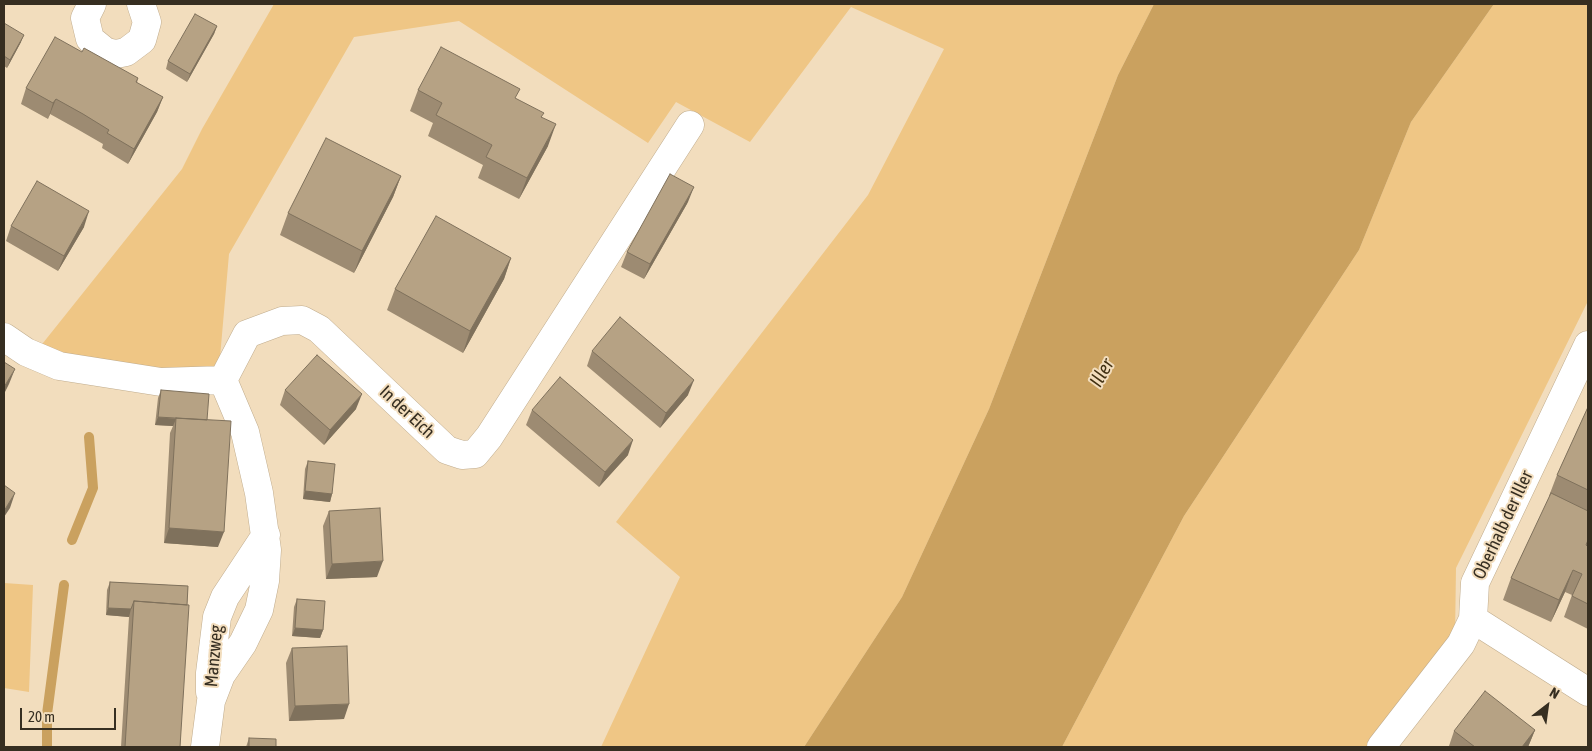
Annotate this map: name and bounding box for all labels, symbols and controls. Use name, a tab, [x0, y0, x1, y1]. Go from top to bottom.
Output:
water label: Iller	[1085, 355, 1119, 391]
street label: In der Eich	[375, 381, 439, 443]
street label: Oberhalb der Iller	[1468, 467, 1538, 583]
street label: Manzweg	[201, 624, 227, 688]
north arrow	[1522, 681, 1572, 731]
text: N	[1547, 684, 1562, 702]
scale bar	[22, 698, 119, 730]
text: 20 m	[28, 708, 55, 725]

